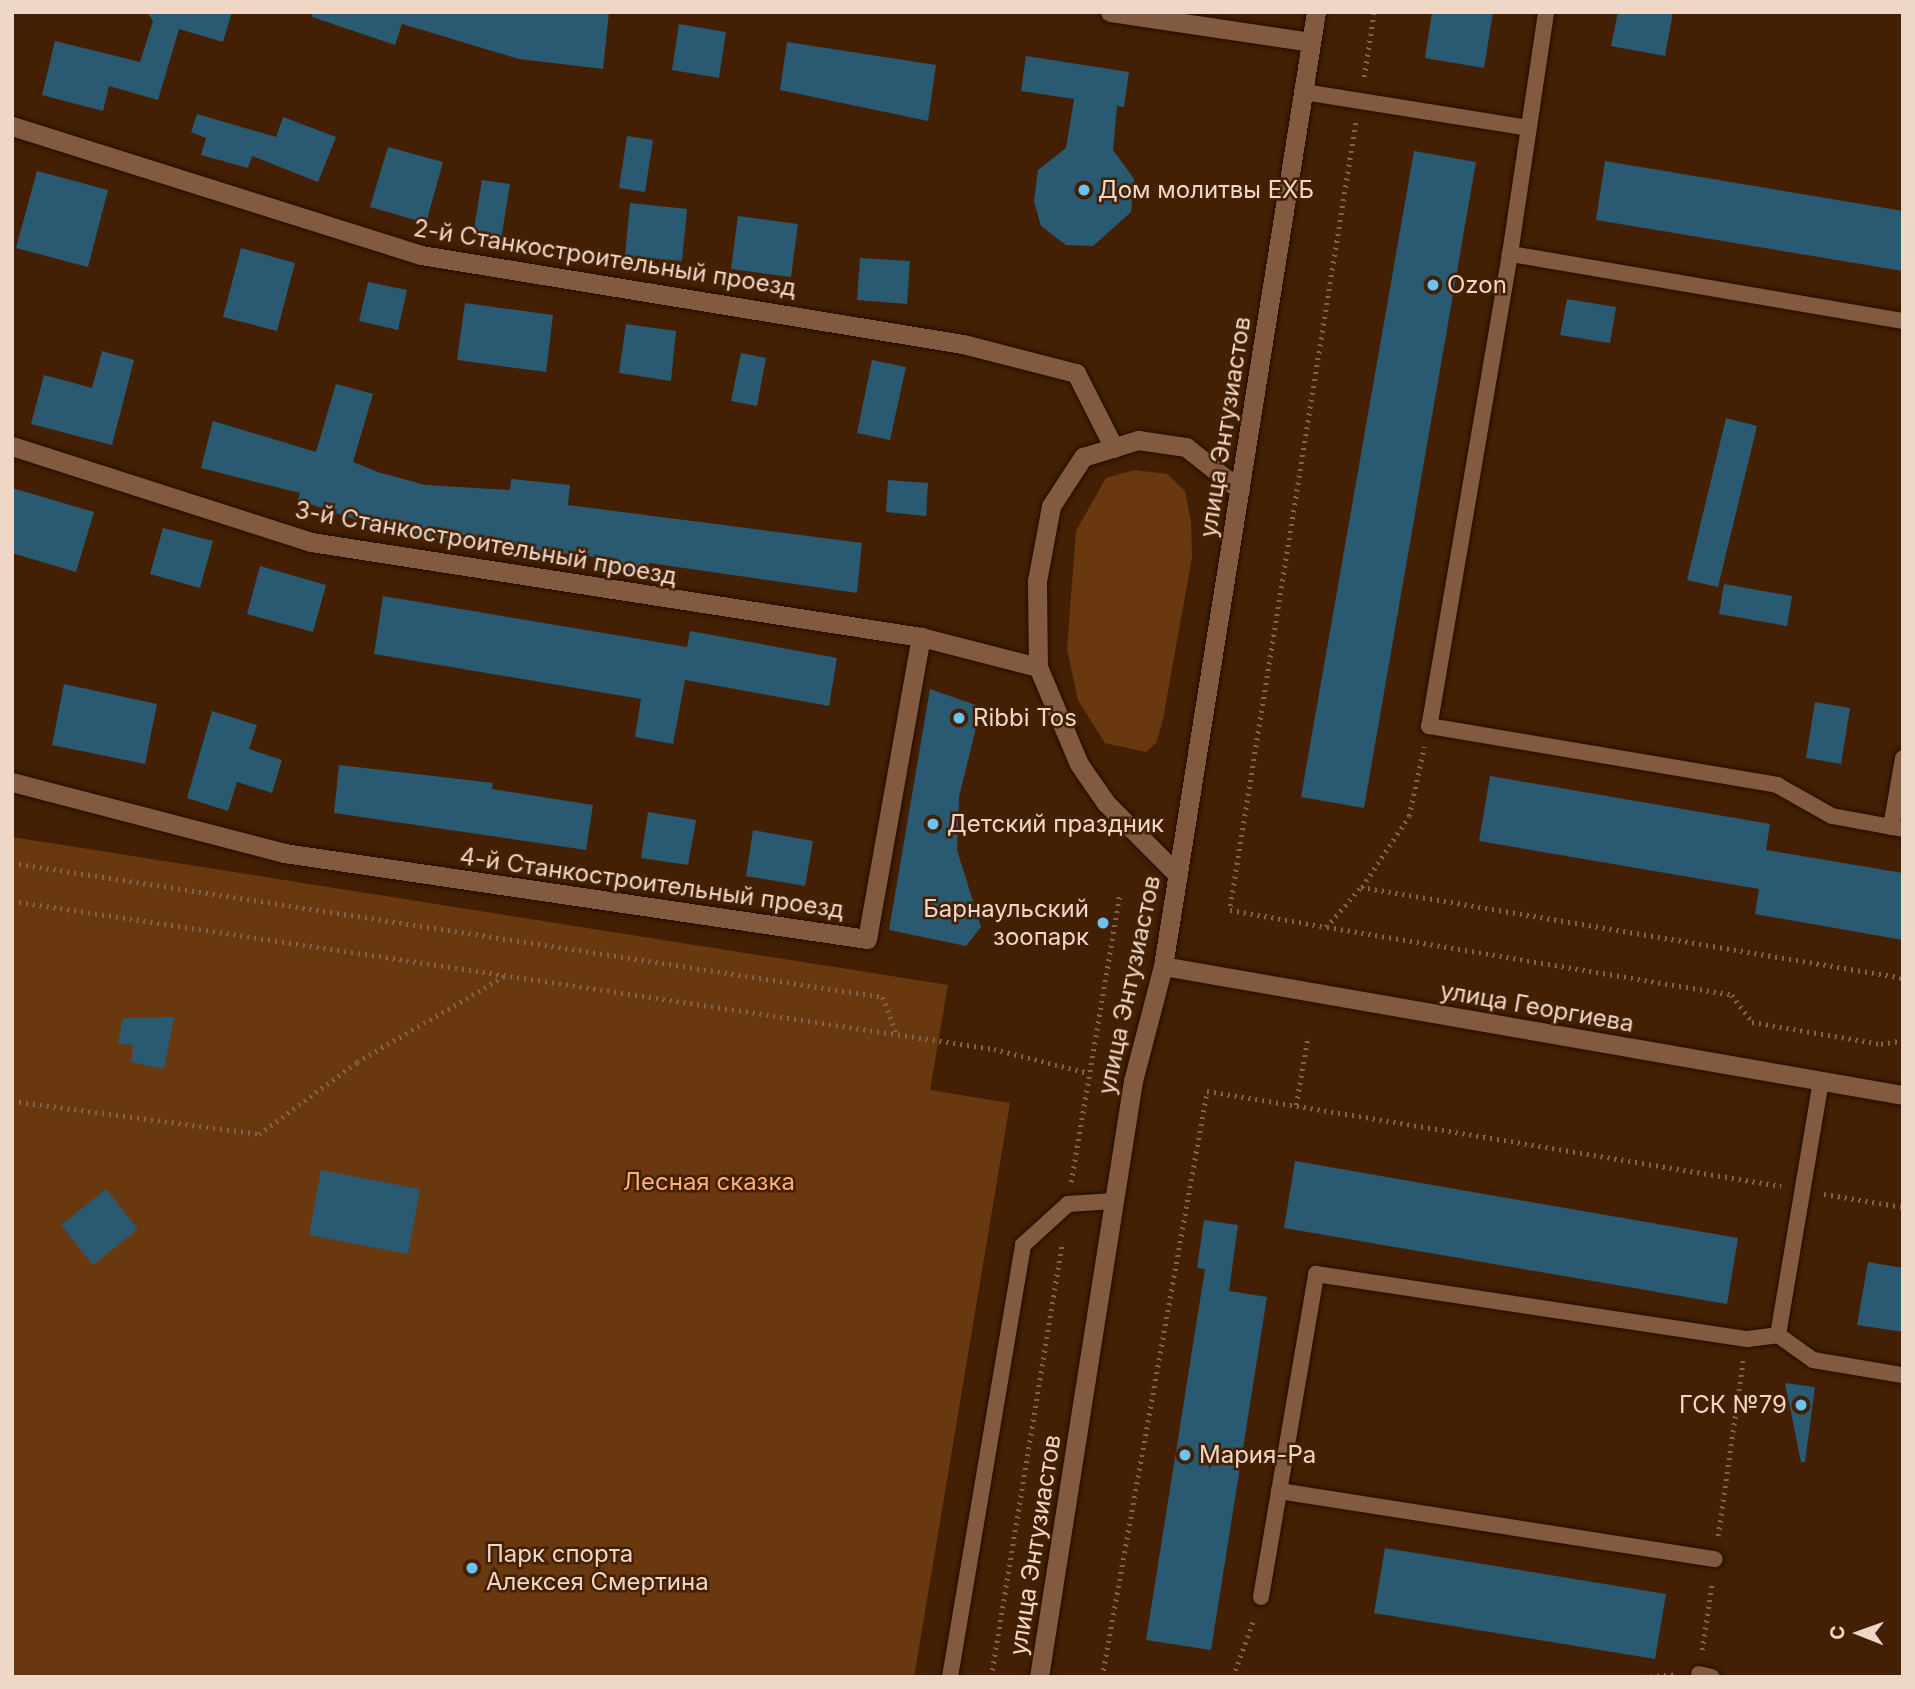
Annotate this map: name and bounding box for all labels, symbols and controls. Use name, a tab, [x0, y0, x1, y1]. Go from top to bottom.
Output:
place label: Дом молитвы ЕХБ	[1098, 176, 1314, 204]
marker: Дом молитвы ЕХБ	[1076, 182, 1092, 198]
street label: 2-й Станкостроительный проезд	[411, 213, 799, 303]
place label: Ozon	[1447, 271, 1507, 299]
marker: Ozon	[1425, 277, 1441, 293]
street label: улица Энтузиастов	[1193, 315, 1257, 539]
street label: 3-й Станкостроительный проезд	[293, 495, 679, 591]
place label: Ribbi Tos	[973, 704, 1077, 732]
marker: Ribbi Tos	[951, 710, 967, 726]
place label: Детский праздник	[947, 810, 1164, 838]
marker: Детский праздник	[925, 816, 941, 832]
street label: 4-й Станкостроительный проезд	[458, 842, 846, 924]
street label: улица Энтузиастов	[1092, 873, 1166, 1097]
place label: Барнаульский зоопарк	[923, 895, 1089, 951]
marker: Барнаульский зоопарк	[1095, 915, 1111, 931]
street label: улица Георгиева	[1438, 976, 1636, 1038]
park label: Лесная сказка	[623, 1168, 795, 1196]
place label: ГСК №79	[1679, 1391, 1787, 1419]
marker: ГСК №79	[1793, 1397, 1809, 1413]
street label: улица Энтузиастов	[1003, 1433, 1067, 1657]
place label: Мария-Ра	[1199, 1441, 1316, 1469]
marker: Мария-Ра	[1177, 1447, 1193, 1463]
place label: Парк спорта Алексея Смертина	[486, 1540, 709, 1596]
marker: Парк спорта Алексея Смертина	[464, 1560, 480, 1576]
north arrow	[1824, 1598, 1894, 1668]
text: С	[1826, 1625, 1849, 1640]

